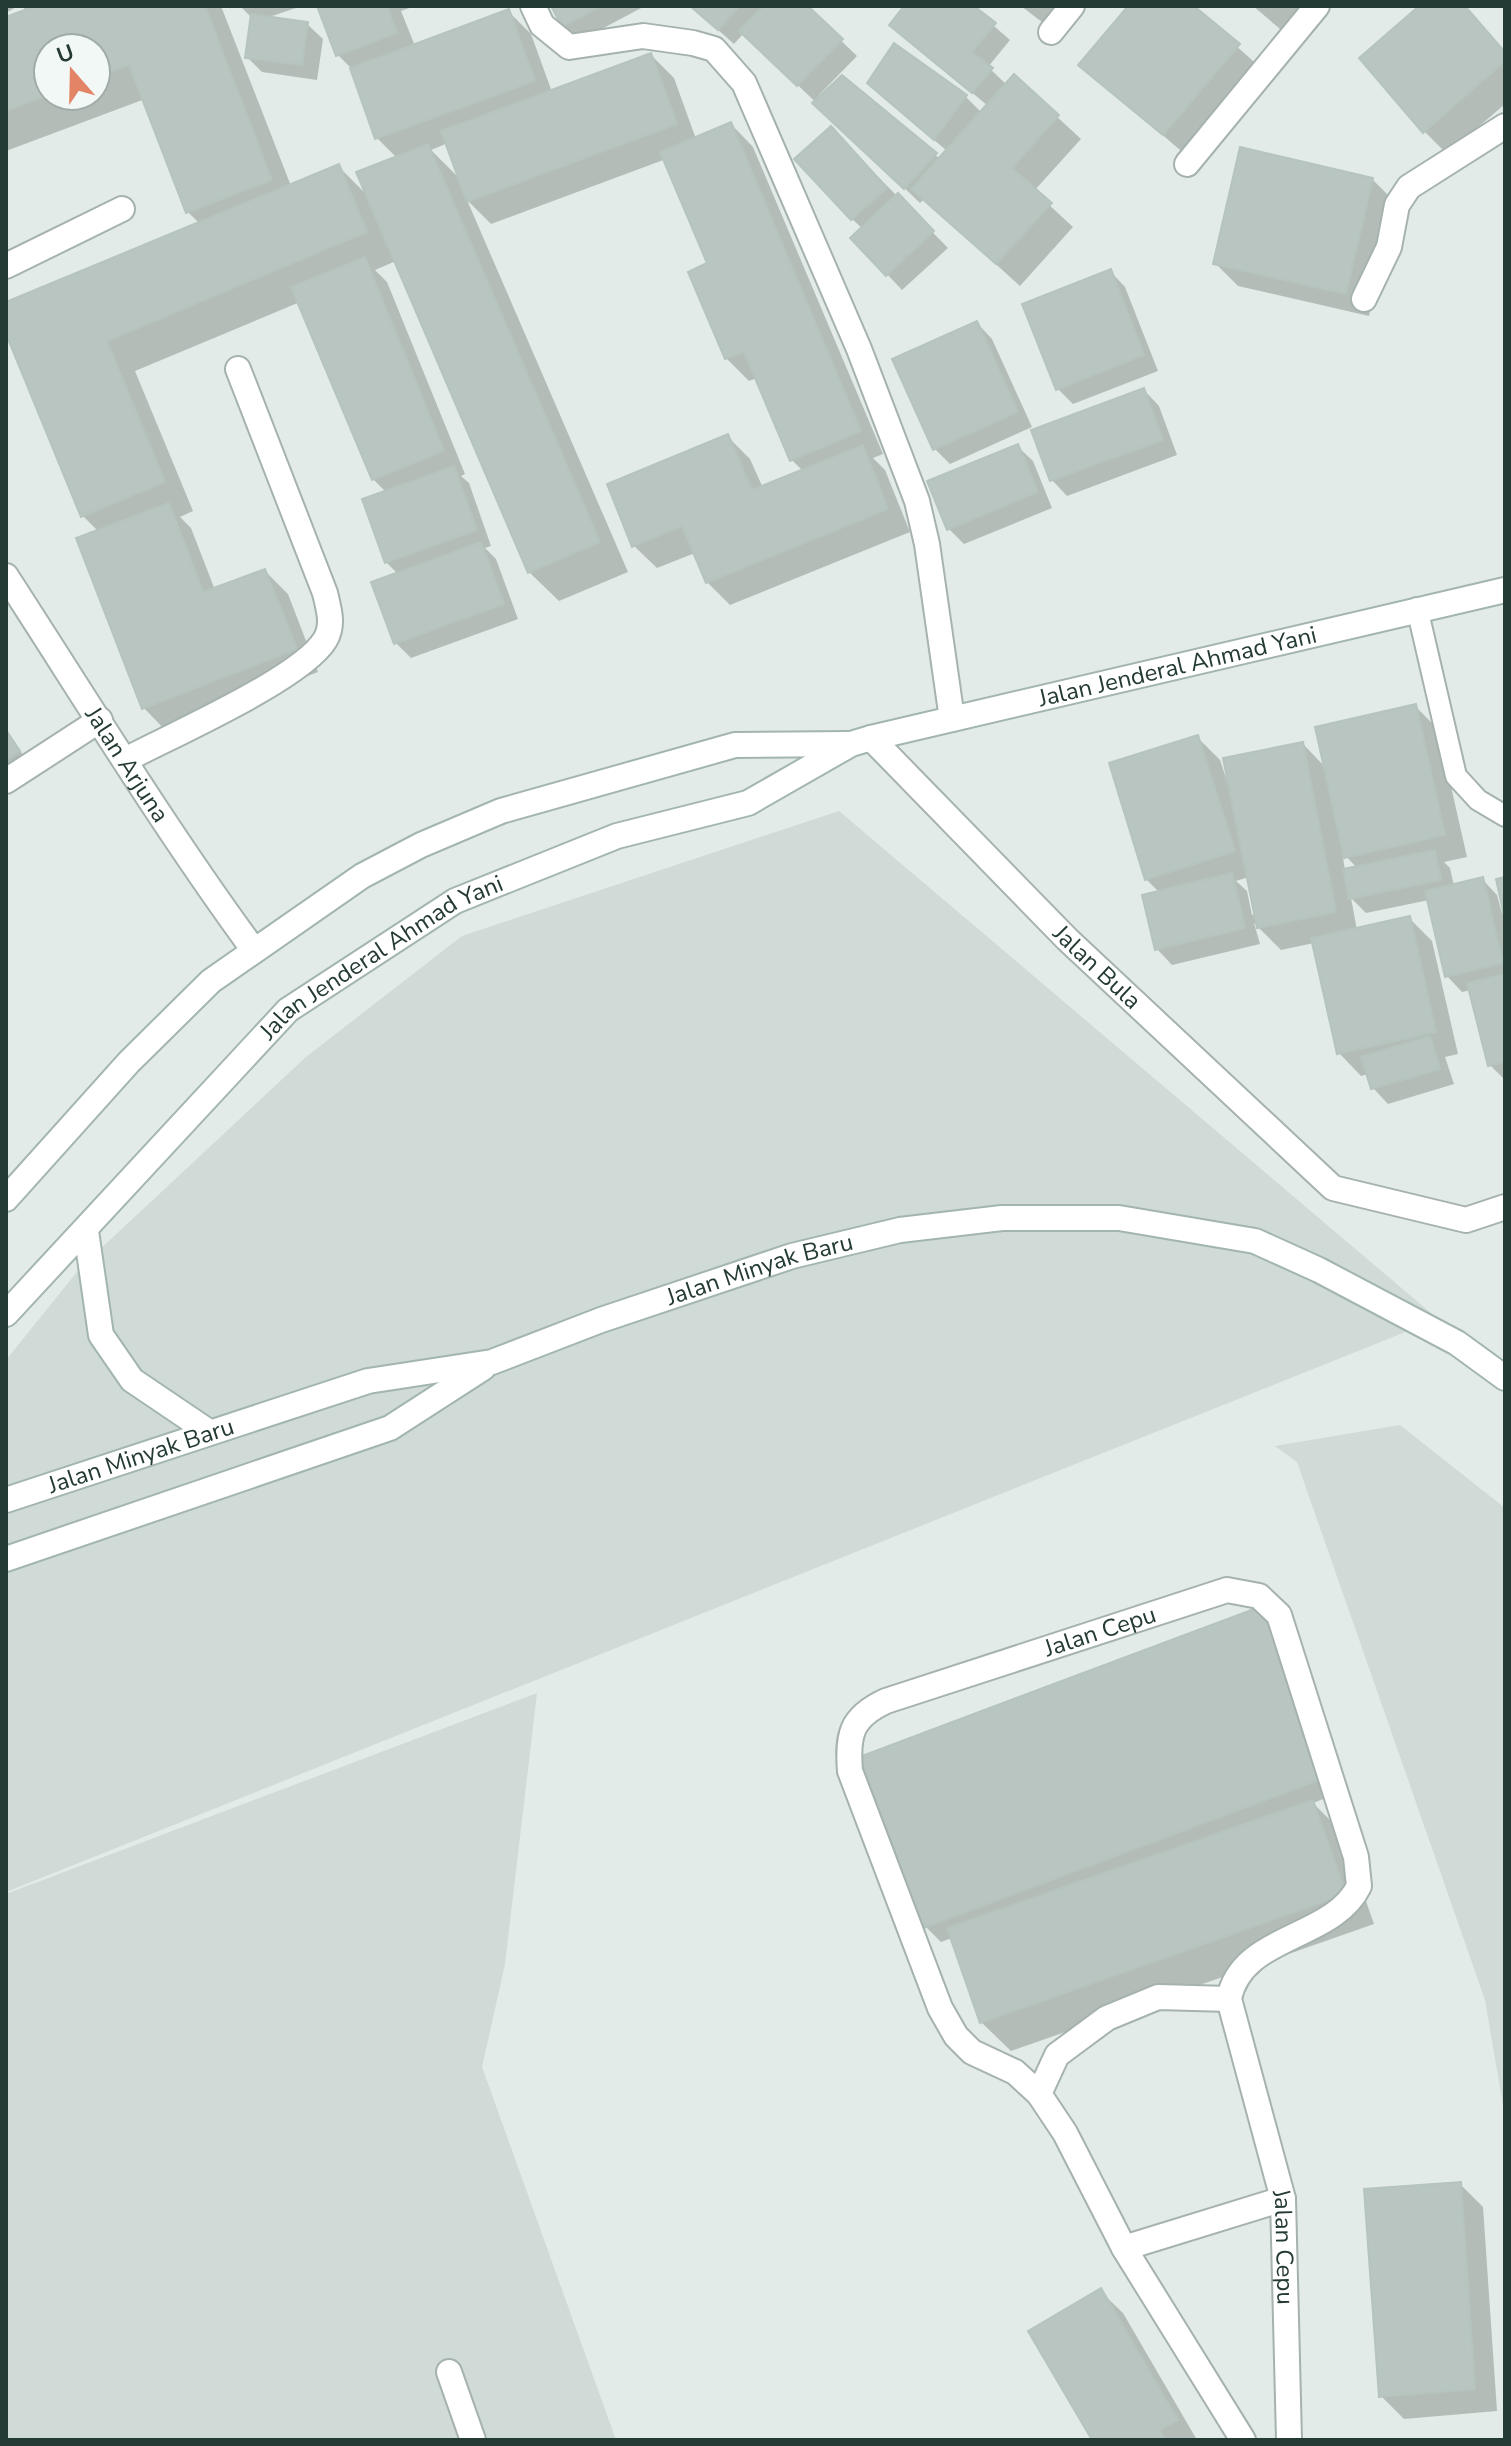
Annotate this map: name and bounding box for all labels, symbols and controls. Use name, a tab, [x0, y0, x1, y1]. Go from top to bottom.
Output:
north arrow	[32, 32, 112, 112]
text: U	[53, 37, 78, 71]
street label: Jalan Jenderal Ahmad Yani	[1034, 619, 1320, 715]
street label: Jalan Arjuna	[77, 700, 176, 828]
street label: Jalan Jenderal Ahmad Yani	[252, 867, 508, 1047]
street label: Jalan Bula	[1045, 917, 1148, 1016]
street label: Jalan Minyak Baru	[661, 1226, 856, 1313]
street label: Jalan Minyak Baru	[43, 1410, 238, 1501]
street label: Jalan Cepu	[1039, 1598, 1160, 1665]
street label: Jalan Cepu	[1265, 2184, 1302, 2305]

